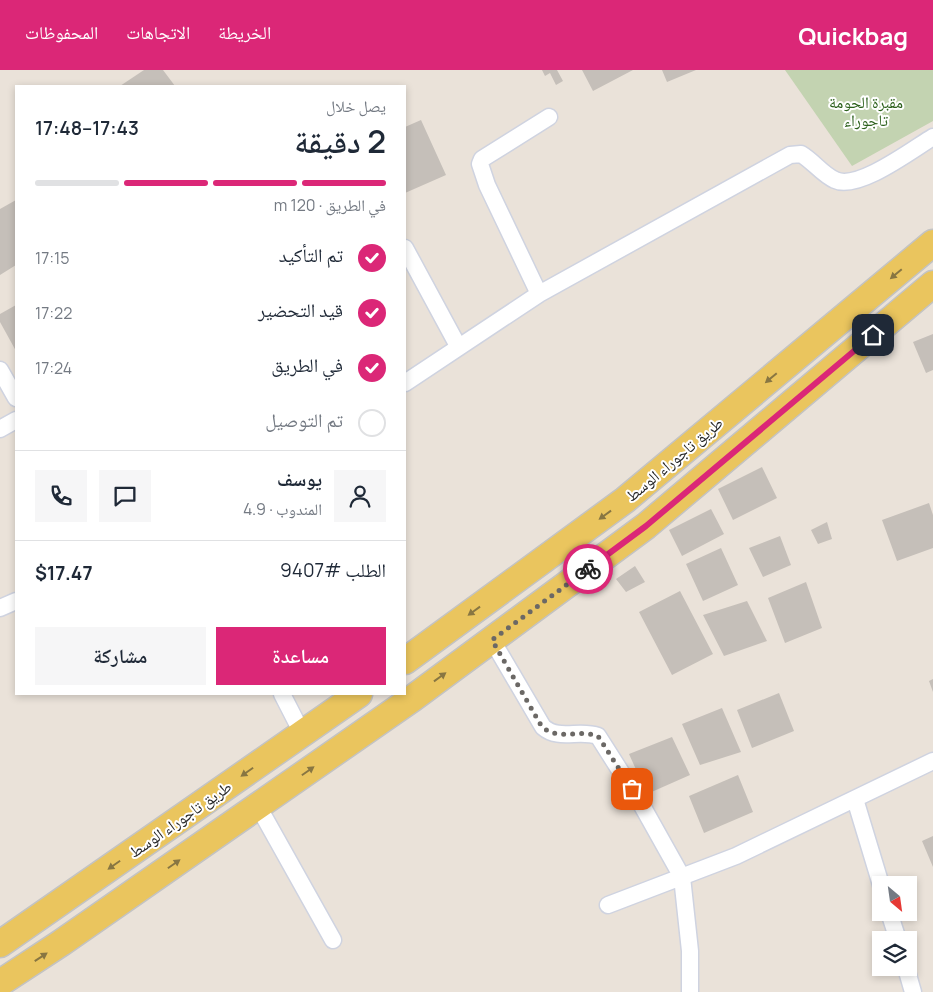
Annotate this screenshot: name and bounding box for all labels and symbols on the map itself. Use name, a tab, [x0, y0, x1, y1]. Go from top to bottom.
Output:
park label: مقبرة الحومة تاجوراء	[829, 91, 903, 131]
one-way arrow	[889, 268, 902, 279]
pin	[852, 314, 894, 356]
one-way arrow	[765, 372, 777, 383]
street label: طريق تاجوراء الوسط	[621, 412, 727, 506]
one-way arrow	[599, 509, 612, 520]
courier	[563, 544, 613, 594]
one-way arrow	[467, 606, 481, 616]
one-way arrow	[433, 672, 446, 683]
one-way arrow	[301, 766, 314, 776]
one-way arrow	[241, 767, 254, 777]
pin	[611, 768, 653, 810]
street label: طريق تاجوراء الوسط	[124, 775, 236, 863]
one-way arrow	[168, 859, 181, 869]
one-way arrow	[107, 860, 121, 870]
north arrow	[872, 876, 918, 921]
one-way arrow	[34, 952, 47, 962]

